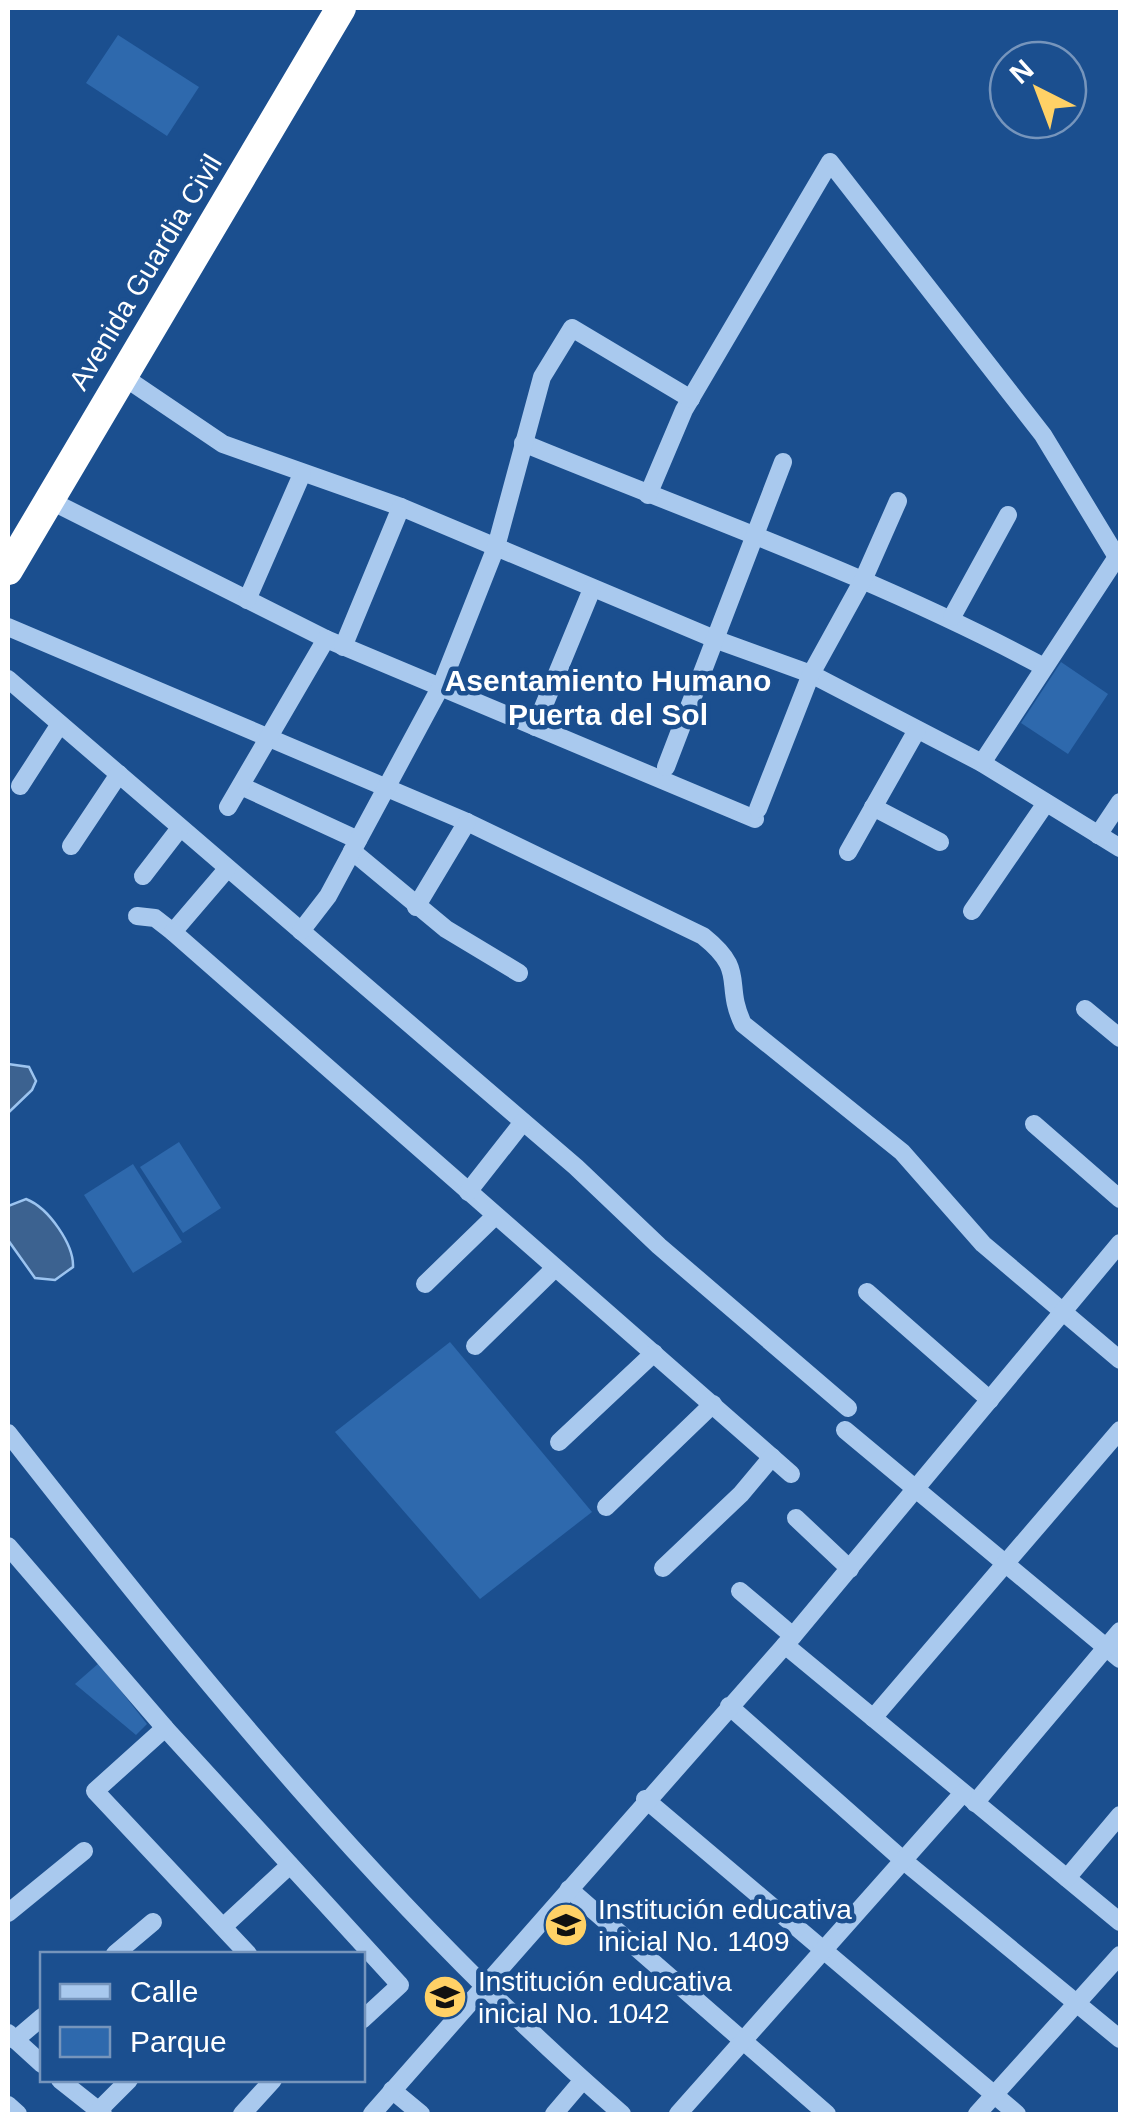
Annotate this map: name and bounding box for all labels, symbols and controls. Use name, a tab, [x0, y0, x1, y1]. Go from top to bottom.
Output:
north arrow	[988, 40, 1088, 140]
text: N	[1004, 54, 1039, 90]
street label: Avenida Guardia Civil	[63, 149, 228, 395]
district label: Asentamiento Humano Puerta del Sol	[445, 664, 771, 731]
place label: Institución educativa inicial No. 1409	[598, 1894, 852, 1957]
school or university icon: Institución educativa inicial No. 1409	[543, 1902, 589, 1948]
legend	[40, 1952, 365, 2082]
place label: Institución educativa inicial No. 1042	[478, 1966, 732, 2029]
school or university icon: Institución educativa inicial No. 1042	[422, 1974, 468, 2020]
text: Calle	[130, 1975, 198, 2008]
text: Parque	[130, 2025, 227, 2058]

